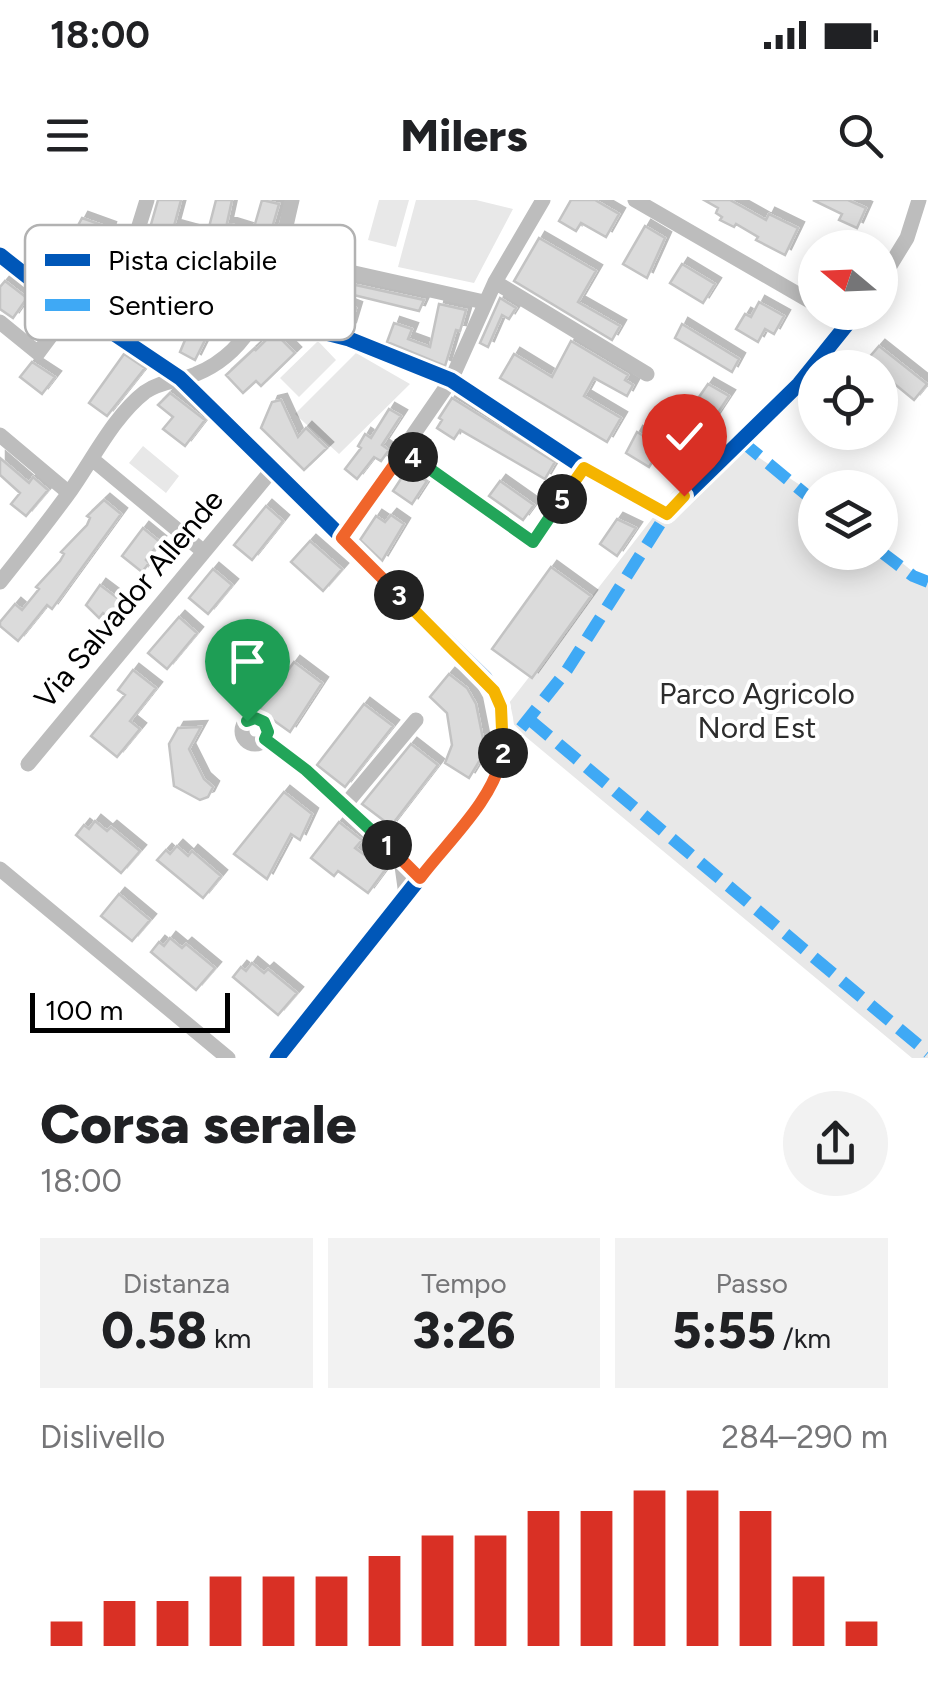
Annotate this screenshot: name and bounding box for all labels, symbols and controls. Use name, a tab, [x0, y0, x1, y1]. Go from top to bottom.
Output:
text: 18:00	[50, 12, 150, 58]
icon: menu	[40, 108, 95, 163]
text: Milers	[400, 108, 528, 162]
icon: search	[833, 108, 888, 163]
legend	[25, 225, 355, 340]
north arrow	[798, 230, 898, 330]
map controls	[798, 230, 898, 570]
text: Pista ciclabile	[108, 243, 277, 277]
text: Sentiero	[108, 288, 214, 322]
button: locate	[798, 350, 898, 450]
pin	[642, 394, 727, 497]
icon: check	[657, 409, 712, 464]
pin: 4	[388, 432, 438, 482]
text: 4	[404, 440, 422, 474]
button: layers	[798, 470, 898, 570]
pin: 5	[537, 474, 587, 524]
street label: Via Salvador Allende	[26, 482, 231, 716]
text: 5	[554, 482, 570, 516]
pin: 3	[374, 570, 424, 620]
text: 3	[391, 578, 407, 612]
pin	[205, 619, 290, 722]
icon: arrive	[220, 634, 275, 689]
park label: Parco Agricolo Nord Est	[659, 675, 855, 746]
pin: 2	[478, 728, 528, 778]
text: 2	[495, 736, 511, 770]
pin: 1	[362, 820, 412, 870]
text: 1	[381, 828, 393, 862]
scale bar	[30, 988, 230, 1033]
text: 100 m	[45, 993, 123, 1027]
text: Corsa serale	[40, 1091, 357, 1157]
button: share	[783, 1091, 888, 1196]
text: 18:00	[40, 1162, 122, 1200]
text: Distanza	[123, 1266, 230, 1300]
text: Tempo	[421, 1266, 507, 1300]
text: Passo	[715, 1266, 788, 1300]
text: 0.58	[101, 1300, 207, 1361]
text: 3:26	[413, 1300, 515, 1361]
text: 5:55	[672, 1300, 776, 1361]
text: km	[207, 1321, 251, 1355]
text: /km	[776, 1321, 831, 1355]
text: Dislivello	[40, 1418, 165, 1456]
text: 284–290 m	[721, 1418, 888, 1456]

